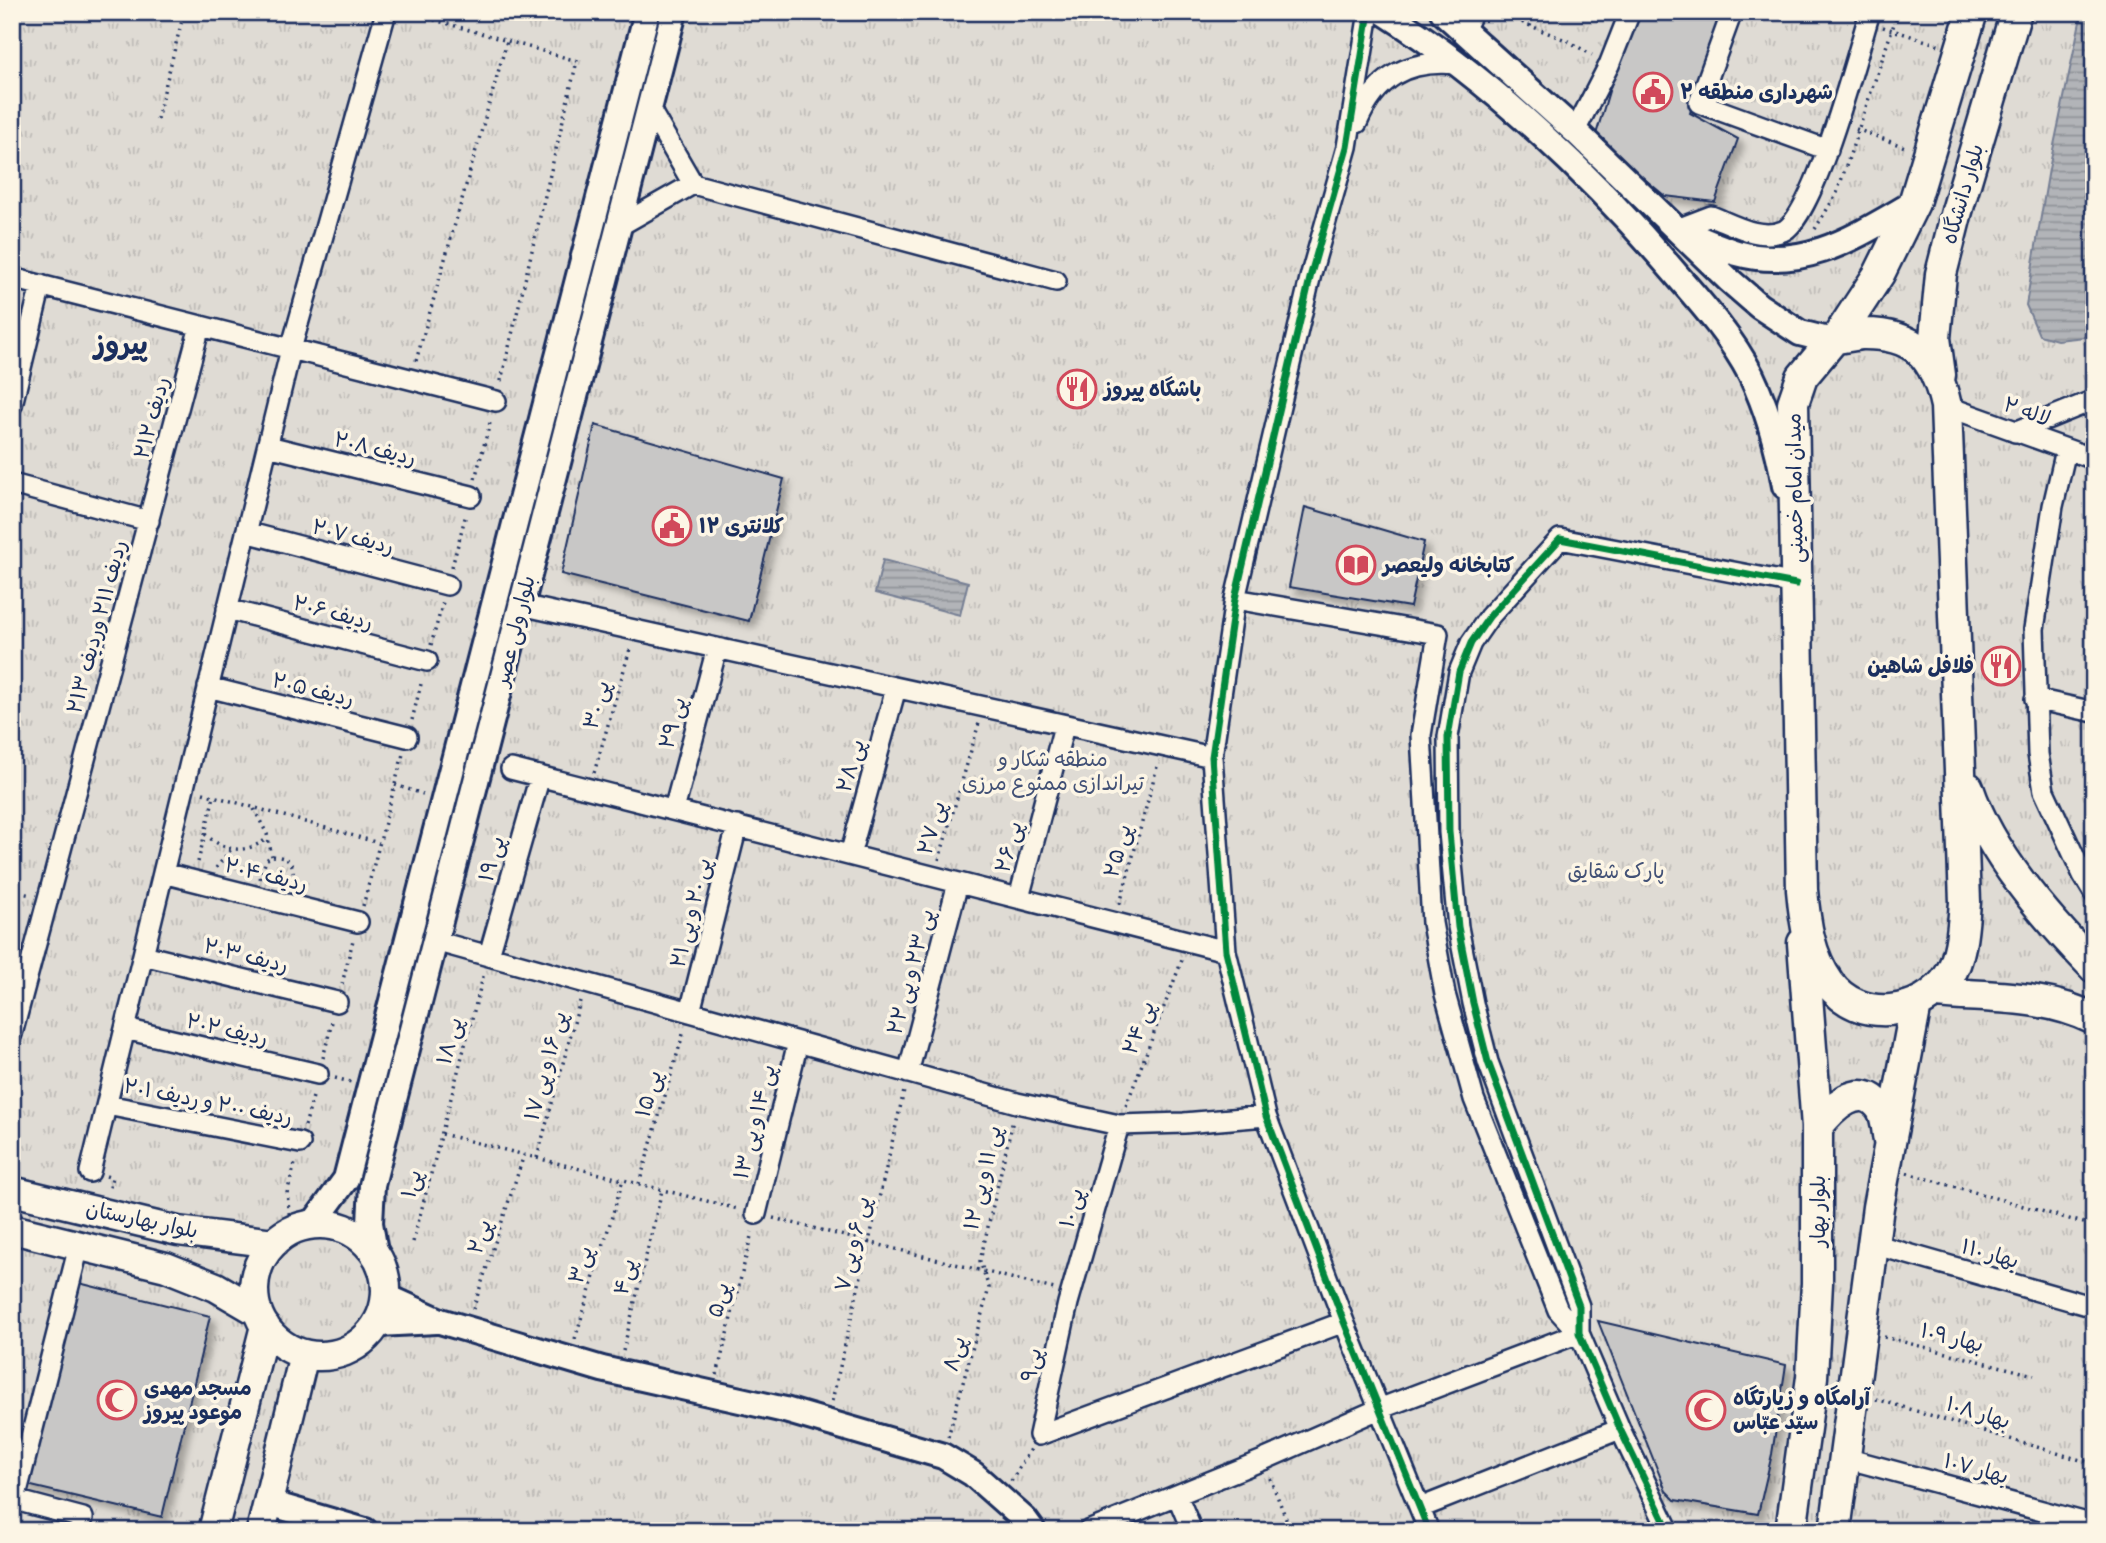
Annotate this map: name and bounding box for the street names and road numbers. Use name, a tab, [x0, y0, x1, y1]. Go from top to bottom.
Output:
street label: بلوار دانشگاه	[1936, 141, 1990, 247]
street label: ردیف ۲۱۲	[128, 374, 176, 462]
street label: لاله ۲	[2000, 391, 2054, 433]
street label: میدان امام خمینی	[1780, 413, 1812, 563]
street label: ردیف ۲۰۸	[331, 426, 419, 472]
street label: ردیف ۲۰۷	[309, 513, 397, 561]
street label: ردیف ۲۱۱ وردیف ۲۱۳	[61, 537, 133, 717]
street label: بلوار ولی عصر	[488, 573, 542, 691]
street label: ردیف ۲۰۶	[290, 589, 376, 637]
street label: ردیف ۲۰۵	[269, 667, 357, 713]
street label: پی ۳۰	[577, 678, 617, 732]
street label: پی ۲۹	[653, 694, 693, 752]
street label: پی ۲۸	[831, 736, 871, 796]
street label: پی ۲۷	[912, 798, 952, 858]
street label: پی ۲۶	[989, 818, 1029, 876]
street label: پی ۲۵	[1098, 821, 1138, 881]
street label: پی ۱۹	[473, 833, 511, 885]
street label: ردیف ۲۰۴	[222, 852, 310, 898]
street label: پی ۲۰ و پی ۲۱	[664, 855, 718, 971]
street label: پی ۲۳ و پی ۲۲	[881, 906, 941, 1038]
street label: ردیف ۲۰۳	[201, 932, 291, 980]
street label: پی ۲۴	[1117, 997, 1161, 1059]
street label: ردیف ۲۰۲	[183, 1007, 271, 1053]
street label: پی ۱۶ و پی ۱۷	[518, 1008, 574, 1124]
street label: پی ۱۸	[431, 1015, 469, 1067]
street label: پی ۱۴ و پی ۱۳	[728, 1062, 782, 1182]
street label: پی ۱۵	[629, 1067, 669, 1121]
street label: ردیف ۲۰۰ و ردیف ۲۰۱	[121, 1072, 295, 1132]
street label: پی ۱۱ و پی ۱۲	[958, 1123, 1008, 1233]
street label: پی۱	[395, 1167, 429, 1201]
street label: بلوار بهار	[1805, 1175, 1832, 1249]
street label: پی ۱۰	[1054, 1185, 1090, 1231]
street label: پی ۶ و پی ۷	[829, 1194, 877, 1294]
street label: بلوار بهارستان	[84, 1195, 200, 1245]
street label: پی۲	[462, 1216, 498, 1258]
street label: بهار ۱۱۰	[1958, 1233, 2022, 1275]
street label: پی۳	[563, 1243, 599, 1287]
street label: پی۴	[607, 1256, 643, 1298]
street label: پی۵	[702, 1280, 736, 1320]
street label: بهار ۱۰۹	[1918, 1317, 1986, 1359]
street label: پی۸	[937, 1333, 973, 1375]
street label: پی۹	[1015, 1346, 1049, 1384]
street label: بهار ۱۰۸	[1943, 1390, 2013, 1436]
street label: بهار ۱۰۷	[1941, 1447, 2011, 1491]

